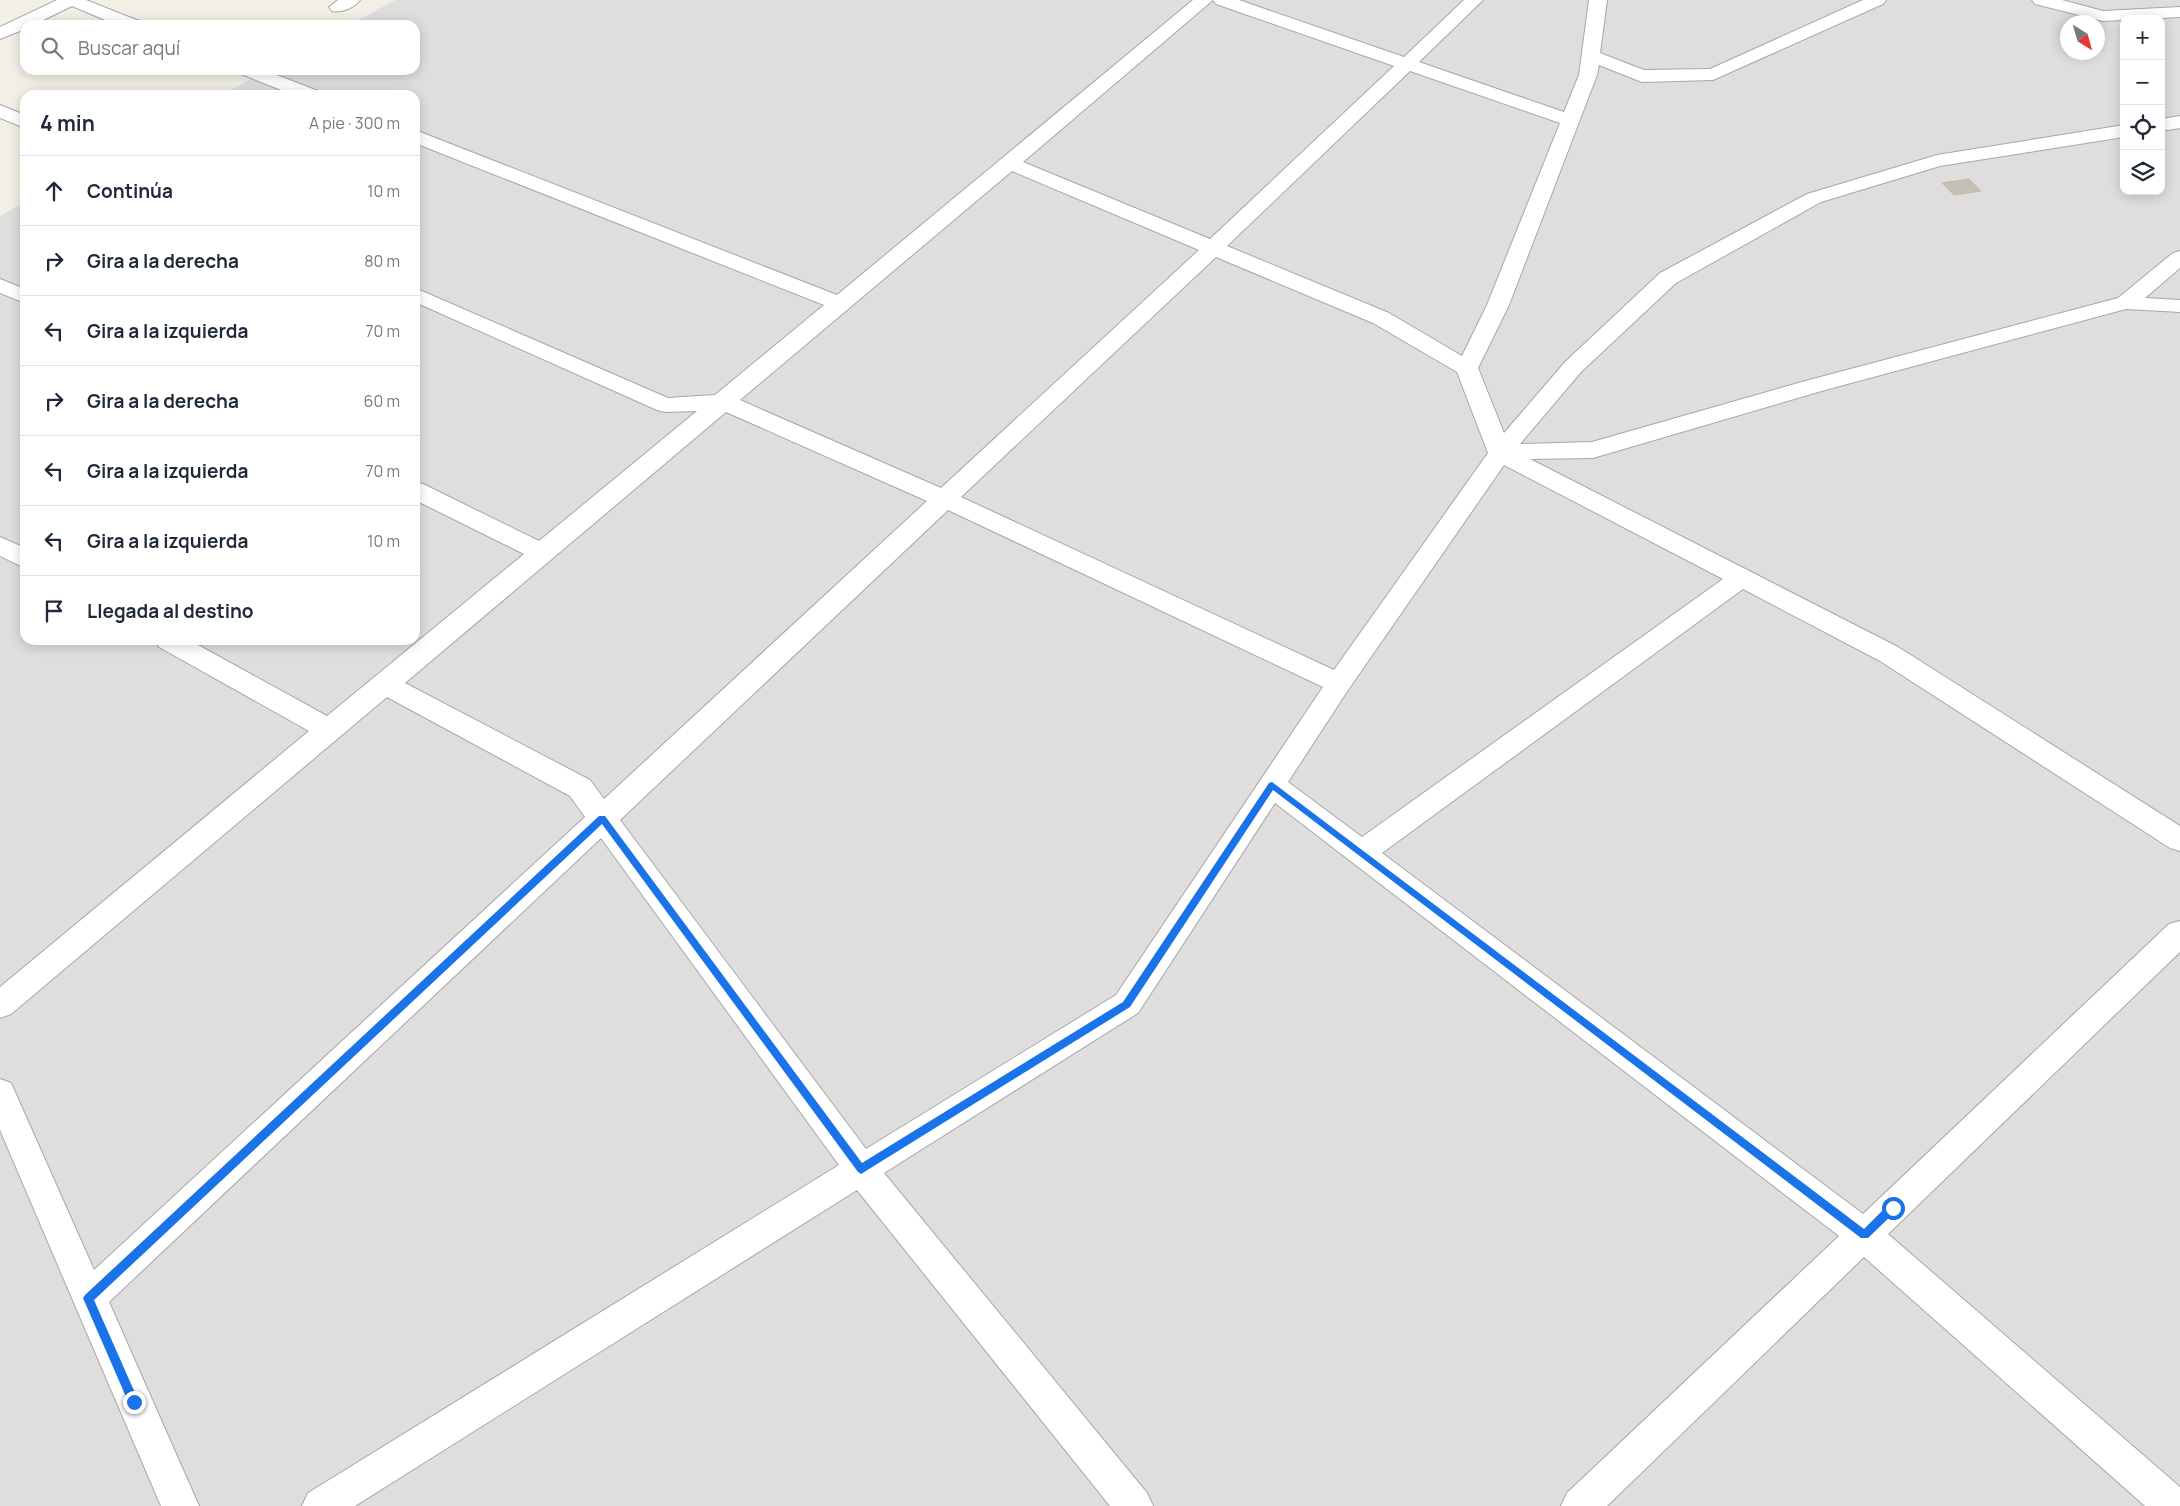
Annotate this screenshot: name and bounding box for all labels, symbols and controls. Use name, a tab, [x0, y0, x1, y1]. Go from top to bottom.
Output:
north arrow	[2060, 15, 2105, 60]
map controls	[2120, 15, 2165, 195]
button: +	[2120, 15, 2165, 60]
search box	[20, 20, 420, 75]
icon: search	[38, 34, 66, 62]
text: Buscar aquí	[78, 35, 180, 61]
button: −	[2120, 60, 2165, 105]
button: locate	[2120, 105, 2165, 150]
text: 4 min	[40, 109, 95, 137]
text: A pie · 300 m	[309, 112, 400, 134]
button: layers	[2120, 150, 2165, 195]
icon: ahead	[40, 177, 68, 205]
text: Continúa	[87, 178, 173, 204]
text: 10 m	[367, 180, 400, 202]
icon: right	[40, 247, 68, 275]
text: Gira a la derecha	[87, 248, 239, 274]
text: 80 m	[364, 250, 400, 272]
icon: left	[40, 317, 68, 345]
text: Gira a la izquierda	[87, 318, 248, 344]
text: 70 m	[365, 320, 400, 342]
icon: right	[40, 387, 68, 415]
text: Gira a la derecha	[87, 388, 239, 414]
text: 60 m	[364, 390, 400, 412]
icon: left	[40, 457, 68, 485]
text: Gira a la izquierda	[87, 458, 248, 484]
text: 70 m	[365, 460, 400, 482]
icon: left	[40, 527, 68, 555]
text: Gira a la izquierda	[87, 528, 248, 554]
text: 10 m	[367, 530, 400, 552]
icon: arrive	[40, 597, 68, 625]
text: Llegada al destino	[87, 598, 254, 624]
route start	[1882, 1197, 1905, 1220]
route end	[123, 1391, 146, 1414]

